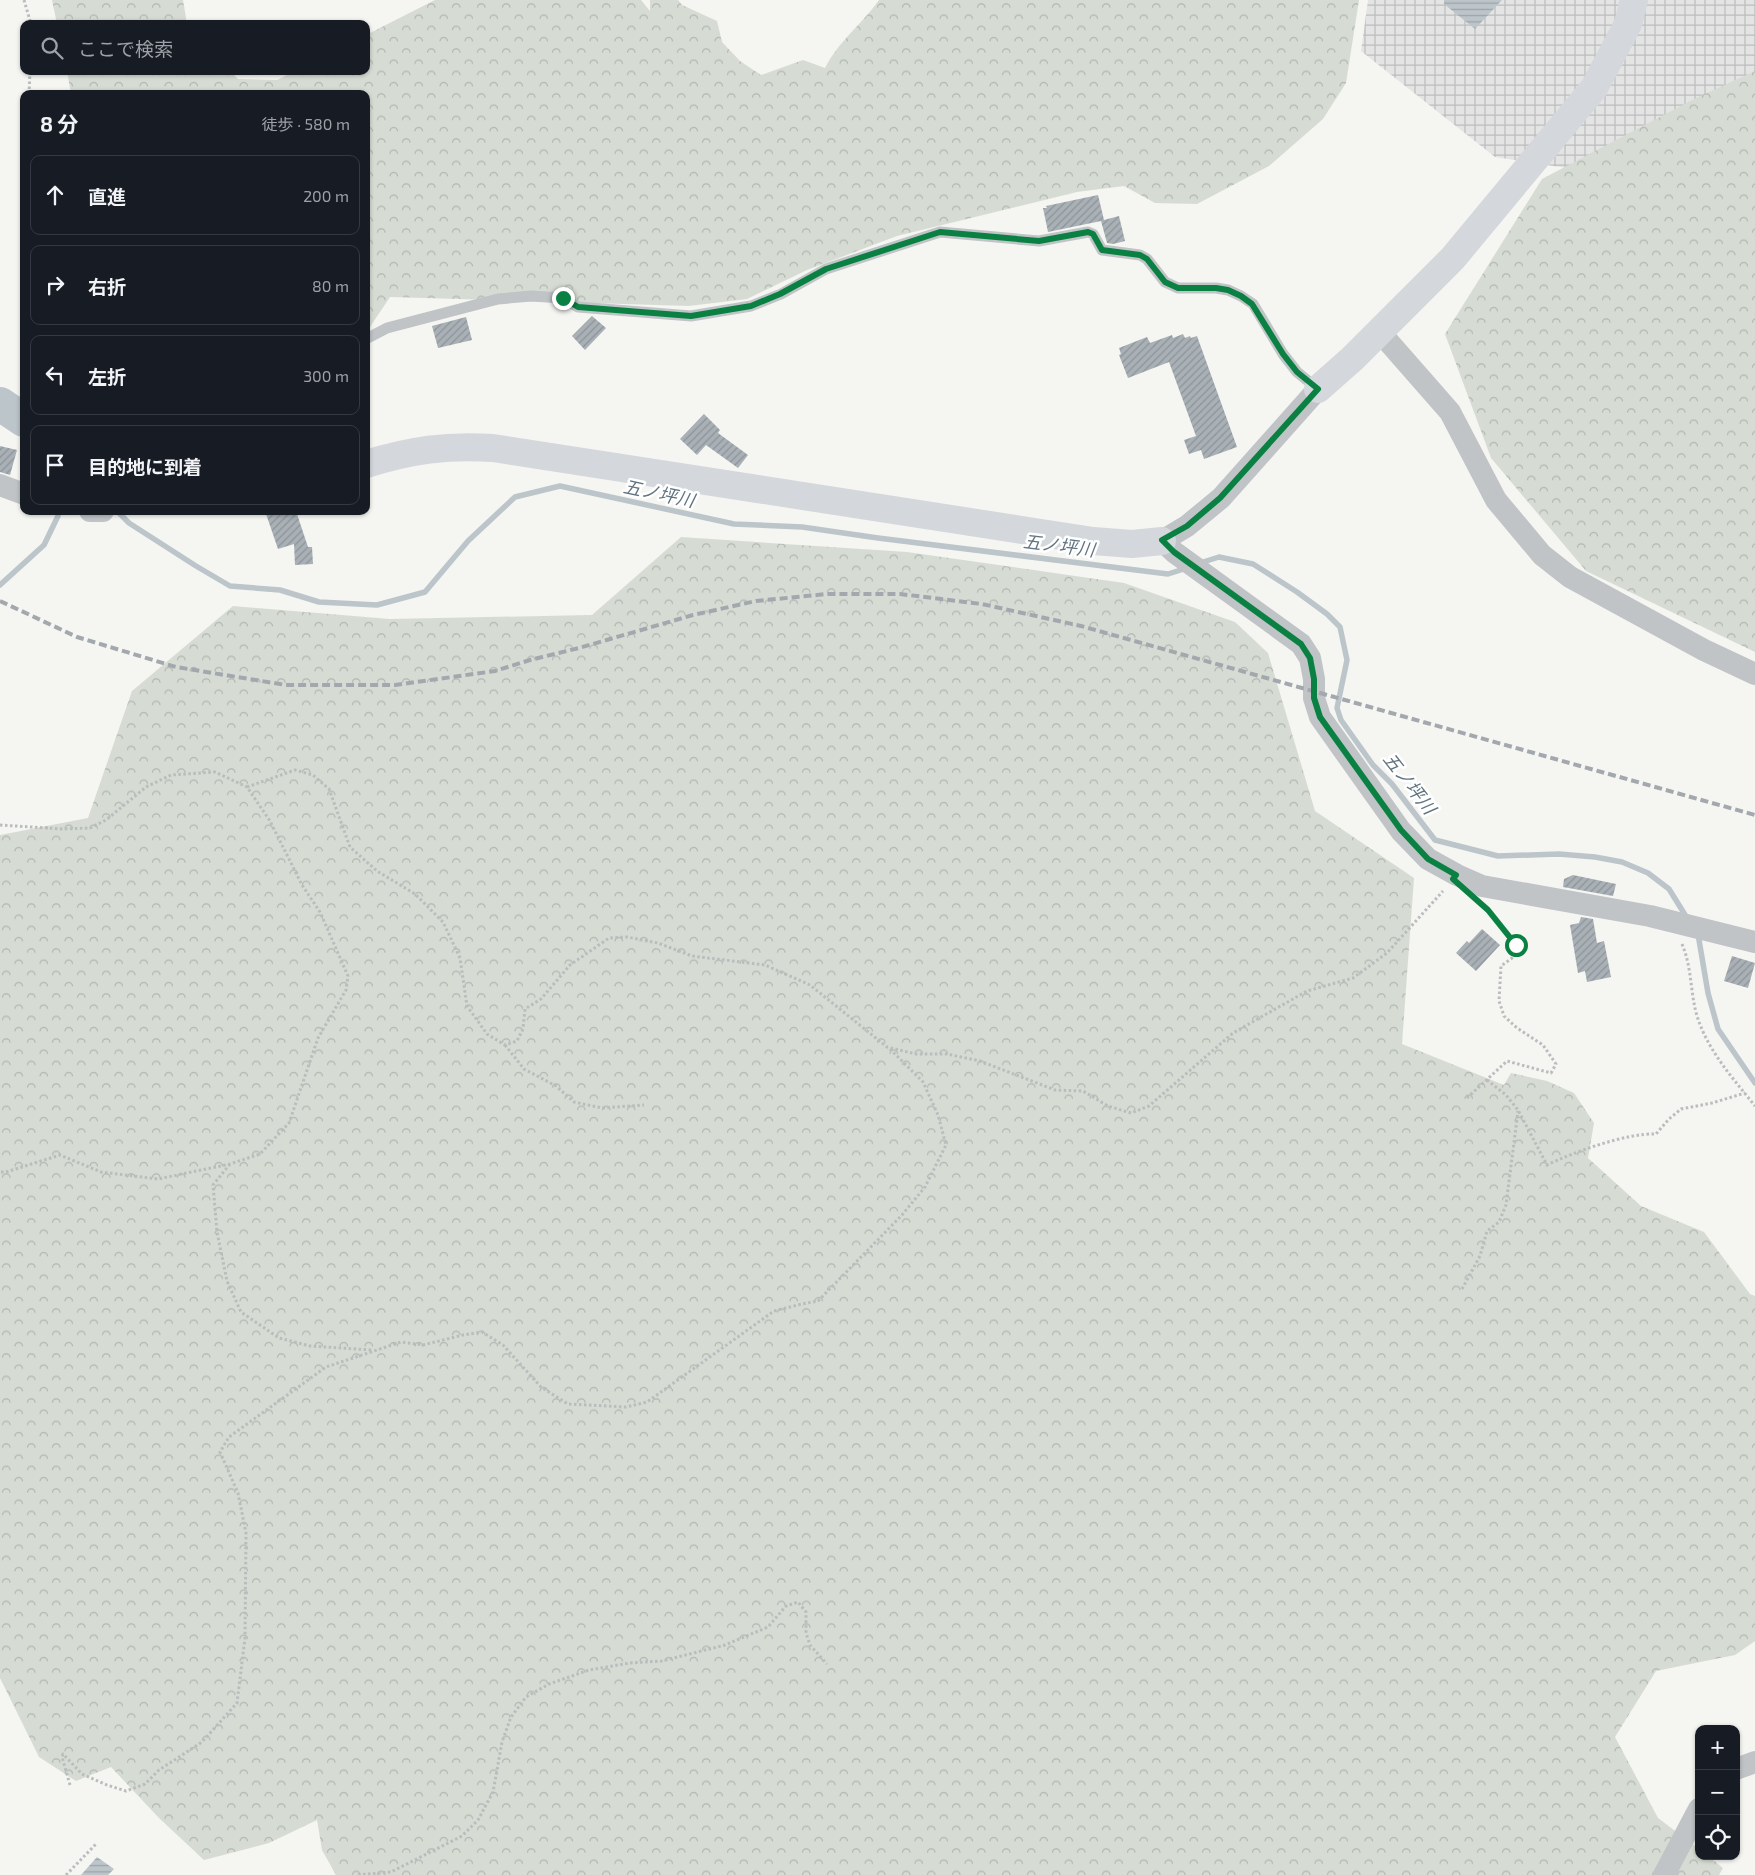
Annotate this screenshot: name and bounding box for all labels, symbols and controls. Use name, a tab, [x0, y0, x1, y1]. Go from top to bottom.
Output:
search box	[20, 20, 370, 75]
icon: search	[38, 34, 66, 62]
text: ここで検索	[78, 37, 173, 60]
text: 8 分	[40, 111, 79, 136]
text: 徒歩 · 580 m	[262, 114, 350, 133]
icon: ahead	[41, 181, 69, 209]
text: 直進	[88, 185, 126, 208]
text: 200 m	[303, 186, 349, 205]
icon: right	[41, 271, 69, 299]
text: 右折	[88, 275, 126, 298]
text: 80 m	[312, 276, 349, 295]
route end	[552, 287, 575, 310]
icon: left	[41, 361, 69, 389]
text: 左折	[88, 365, 126, 388]
text: 300 m	[303, 366, 349, 385]
icon: arrive	[41, 451, 69, 479]
text: 目的地に到着	[88, 455, 202, 478]
water label: 五ノ坪川	[621, 475, 698, 512]
water label: 五ノ坪川	[1022, 530, 1098, 561]
water label: 五ノ坪川	[1379, 748, 1442, 820]
route start	[1505, 934, 1528, 957]
map controls	[1695, 1725, 1740, 1860]
button: +	[1695, 1725, 1740, 1770]
button: −	[1695, 1770, 1740, 1815]
button: locate	[1695, 1815, 1740, 1860]

